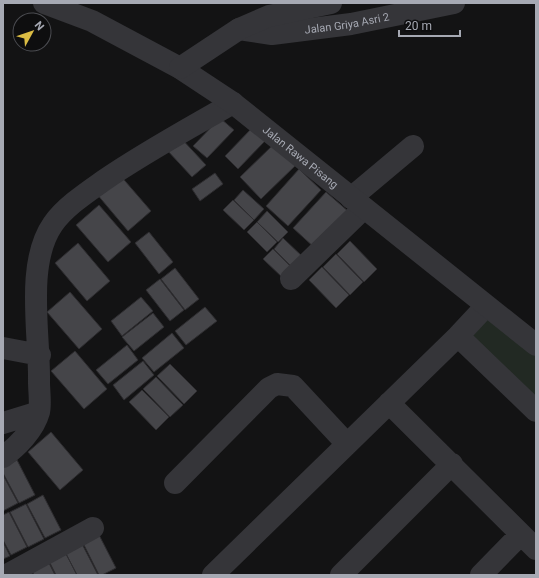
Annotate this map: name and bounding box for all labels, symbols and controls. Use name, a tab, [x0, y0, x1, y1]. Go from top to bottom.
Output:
street label: Jalan Griya Asri 2	[304, 10, 390, 37]
north arrow	[12, 12, 52, 52]
scale bar	[399, 12, 460, 38]
text: N	[32, 19, 47, 33]
text: 20 m	[405, 19, 432, 33]
street label: Jalan Rawa Pisang	[260, 123, 341, 191]

